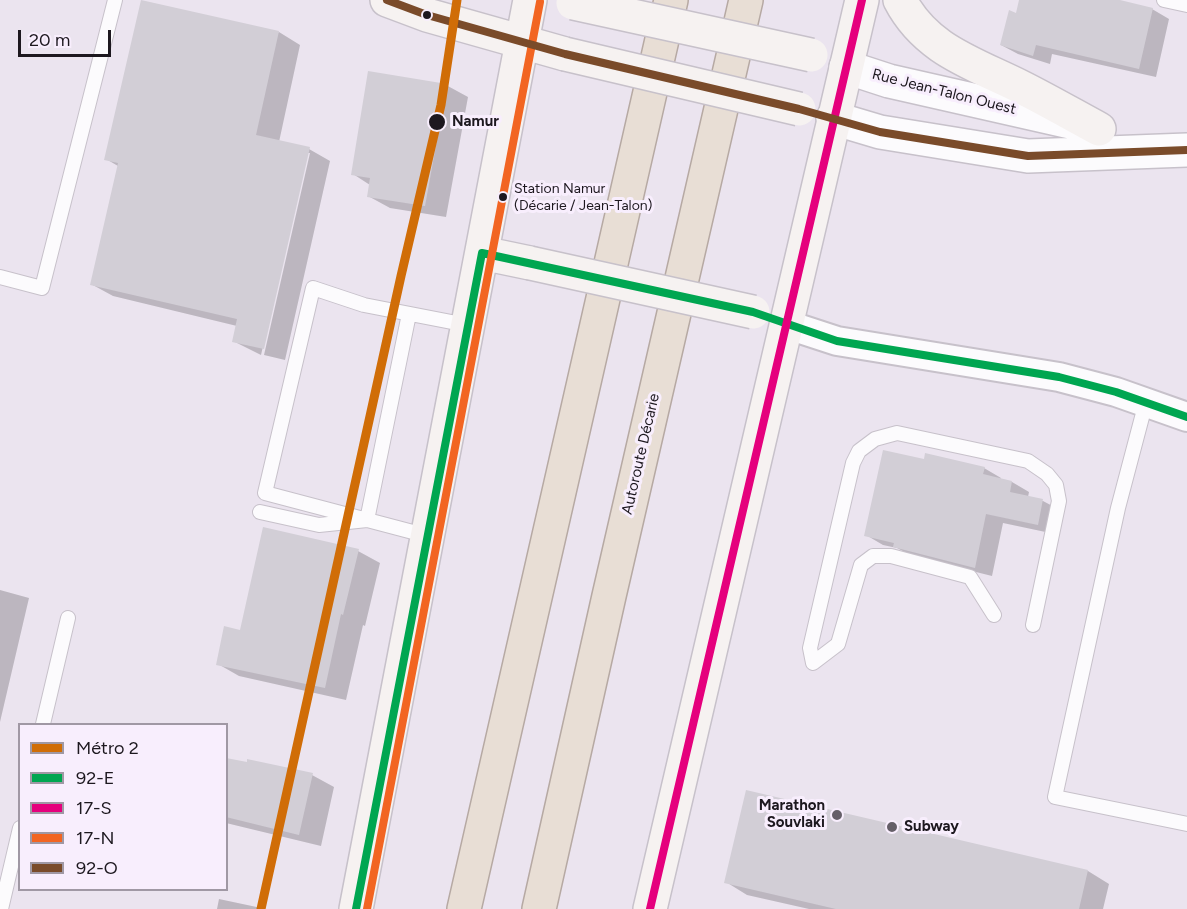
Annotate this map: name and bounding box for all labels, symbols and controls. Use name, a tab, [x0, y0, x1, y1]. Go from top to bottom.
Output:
unlabelled marker	[421, 9, 433, 21]
scale bar	[21, 18, 114, 56]
text: 20 m	[29, 29, 70, 51]
street label: Rue Jean-Talon Ouest	[870, 65, 1018, 119]
marker: Namur	[427, 112, 447, 132]
place label: Namur	[452, 113, 499, 131]
place label: Station Namur (Décarie / Jean-Talon)	[514, 181, 652, 214]
marker: Station Namur (Décarie / Jean-Talon)	[497, 191, 509, 203]
street label: Autoroute Décarie	[618, 392, 664, 516]
legend	[18, 723, 228, 891]
text: Métro 2	[76, 737, 139, 759]
text: 92-E	[76, 767, 114, 789]
text: 17-S	[76, 797, 112, 819]
place label: Marathon Souvlaki	[759, 797, 825, 832]
marker: Marathon Souvlaki	[830, 808, 844, 822]
place label: Subway	[904, 818, 959, 836]
marker: Subway	[885, 820, 899, 834]
text: 17-N	[76, 827, 115, 849]
text: 92-O	[76, 857, 118, 879]

